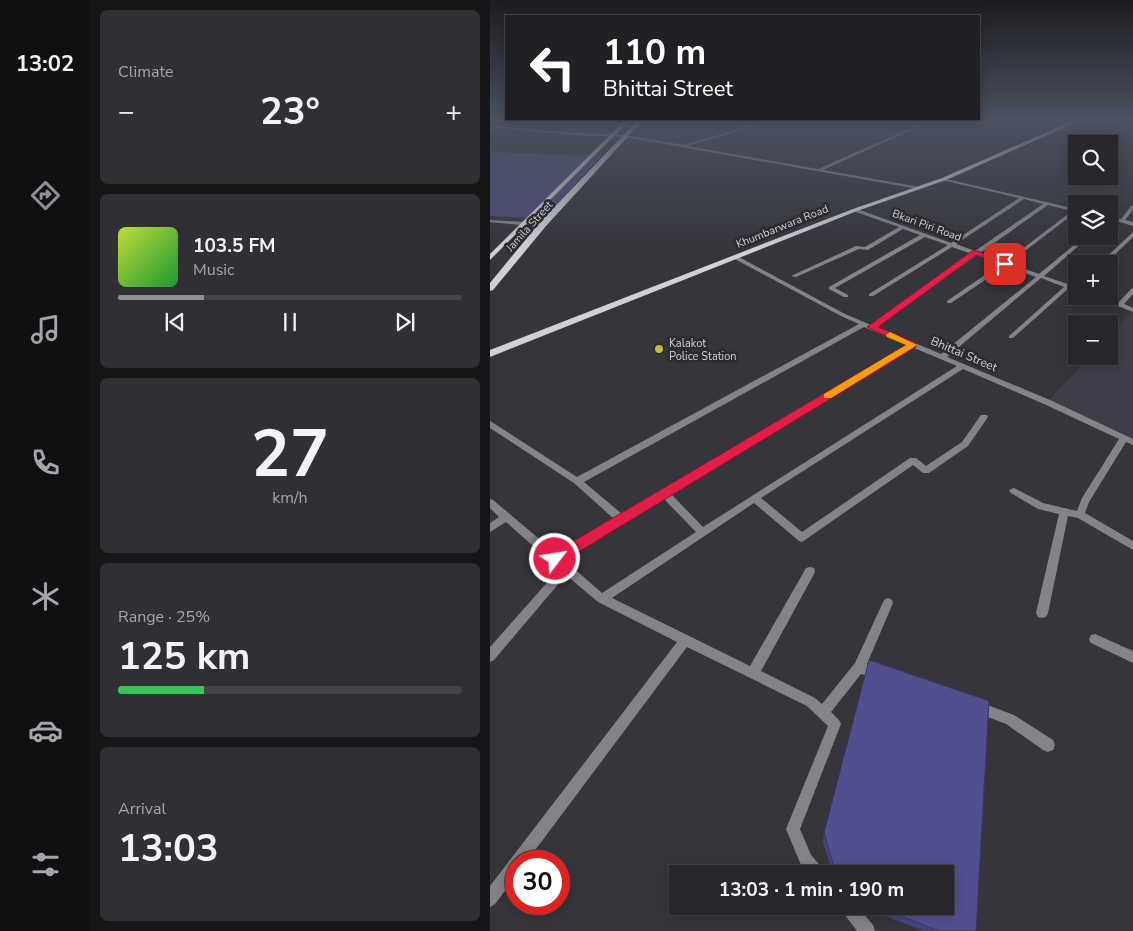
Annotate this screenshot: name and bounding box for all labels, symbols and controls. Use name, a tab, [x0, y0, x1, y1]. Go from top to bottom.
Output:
text: 110 m	[603, 29, 706, 76]
icon: left	[520, 35, 585, 100]
text: 13:02	[16, 49, 74, 79]
text: Climate	[118, 61, 173, 83]
text: Bhittai Street	[603, 74, 733, 104]
text: 23°	[260, 86, 320, 137]
text: −	[118, 93, 135, 131]
text: +	[445, 93, 462, 131]
map controls	[1068, 135, 1118, 365]
button: search	[1068, 135, 1118, 185]
icon: directions	[28, 178, 63, 213]
button: layers	[1068, 195, 1118, 245]
street label: Jamila Street	[502, 198, 556, 256]
street label: Khumbarwara Road	[734, 201, 831, 252]
street label: Bkari Piri Road	[890, 206, 963, 245]
text: 103.5 FM	[193, 233, 276, 259]
pin	[984, 243, 1026, 285]
icon: arrive	[991, 250, 1019, 278]
button: +	[1068, 255, 1118, 305]
text: Music	[193, 259, 234, 281]
icon: previous	[161, 308, 189, 336]
icon: pause	[276, 308, 304, 336]
icon: next	[391, 308, 419, 336]
icon: music	[28, 312, 63, 347]
button: −	[1068, 315, 1118, 365]
street label: Bhittai Street	[928, 333, 1000, 376]
place label: Kalakot Police Station	[669, 336, 737, 364]
marker: Kalakot Police Station	[653, 343, 665, 355]
text: 27	[251, 410, 329, 499]
icon: phone	[28, 445, 63, 480]
text: km/h	[272, 487, 308, 509]
position arrow	[528, 532, 580, 584]
icon: climate	[28, 579, 63, 614]
text: Range · 25%	[118, 606, 210, 628]
text: 125 km	[118, 631, 250, 682]
icon: car	[28, 713, 63, 748]
text: Arrival	[118, 798, 166, 820]
text: 13:03	[118, 823, 219, 874]
icon: filters	[28, 847, 63, 882]
speed limit sign: 30	[505, 850, 570, 915]
text: 13:03 · 1 min · 190 m	[719, 877, 904, 903]

